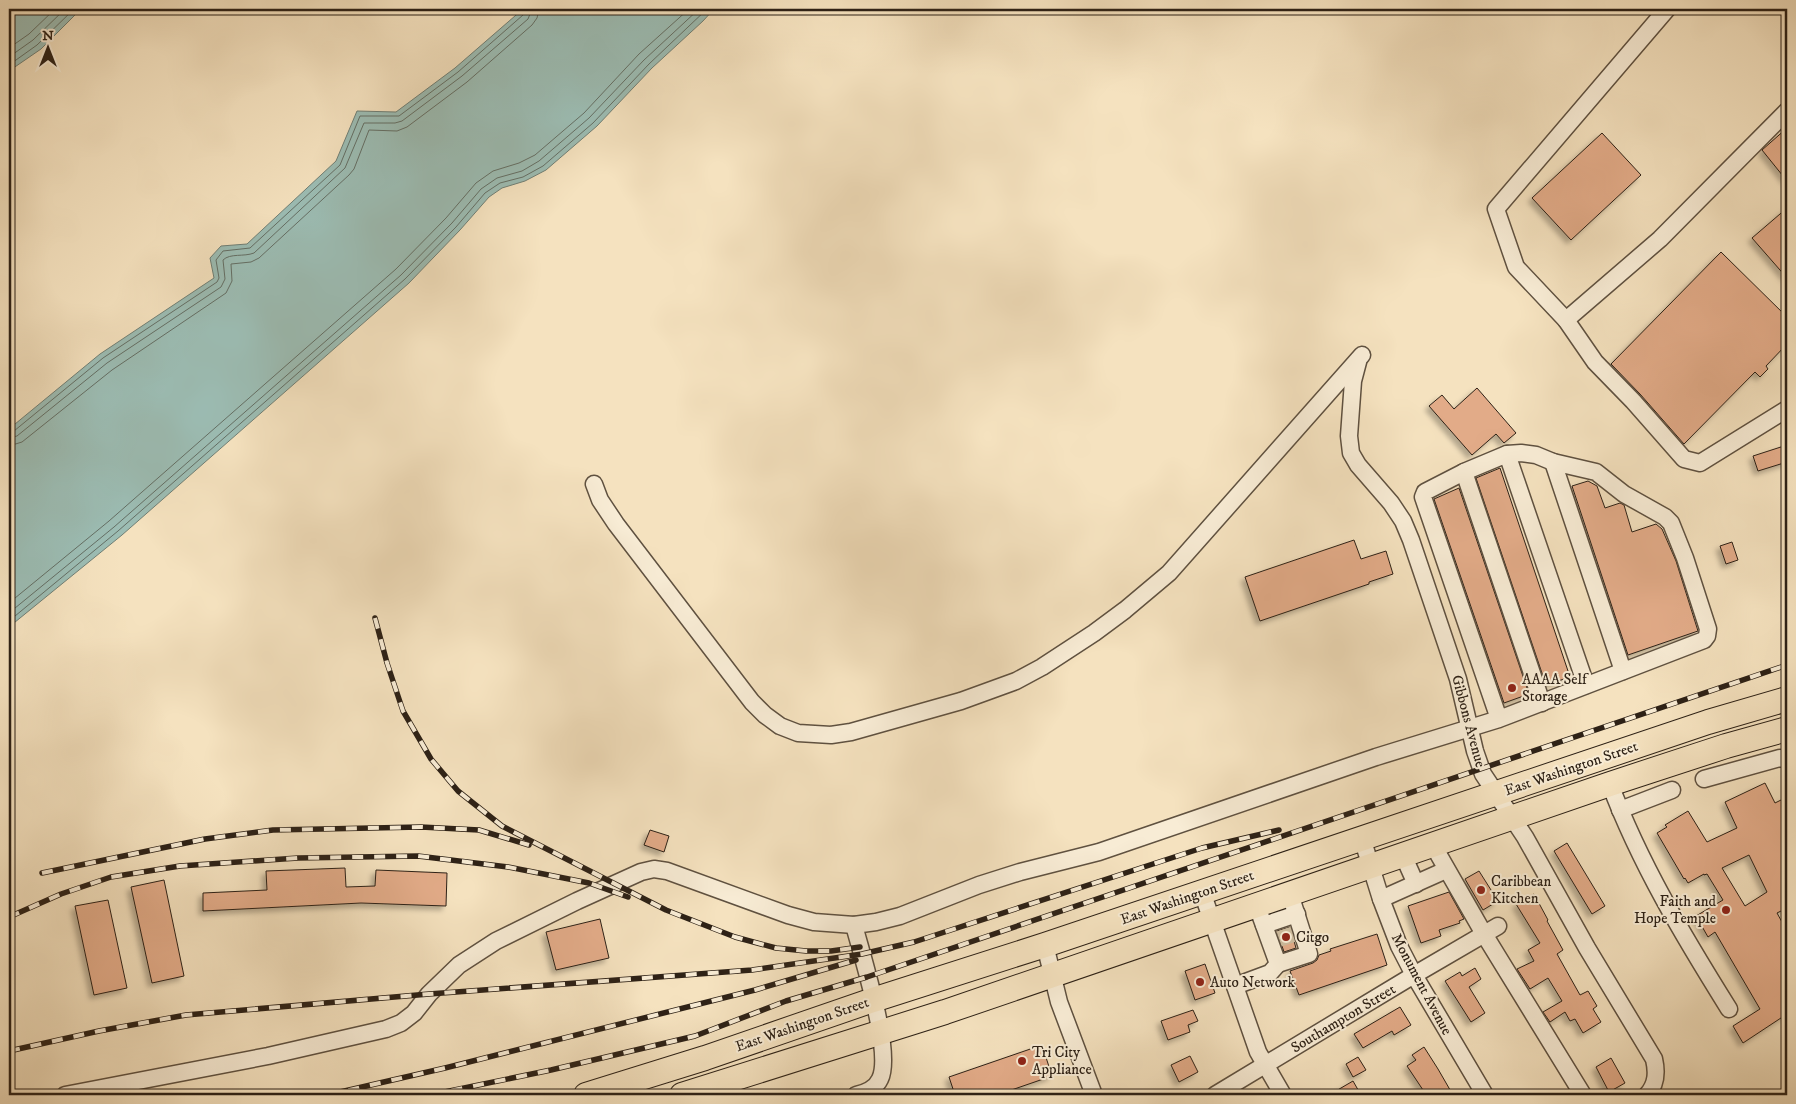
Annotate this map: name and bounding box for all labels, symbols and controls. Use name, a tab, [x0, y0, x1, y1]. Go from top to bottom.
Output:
north arrow	[22, 22, 72, 72]
text: N	[42, 27, 54, 45]
place label: AAAA Self Storage	[1522, 670, 1589, 706]
street label: Gibbons Avenue	[1447, 673, 1490, 769]
marker: AAAA Self Storage	[1506, 682, 1518, 694]
street label: East Washington Street	[1502, 737, 1641, 800]
street label: East Washington Street	[1118, 866, 1257, 929]
place label: Caribbean Kitchen	[1491, 872, 1551, 908]
marker: Caribbean Kitchen	[1475, 884, 1487, 896]
place label: Faith and Hope Temple	[1634, 892, 1717, 928]
marker: Faith and Hope Temple	[1720, 904, 1732, 916]
place label: Citgo	[1296, 928, 1329, 947]
street label: Monument Avenue	[1387, 930, 1456, 1038]
marker: Citgo	[1280, 931, 1292, 943]
place label: Auto Network	[1210, 973, 1295, 992]
marker: Auto Network	[1194, 976, 1206, 988]
street label: Southampton Street	[1287, 980, 1399, 1057]
street label: East Washington Street	[733, 993, 872, 1056]
place label: Tri City Appliance	[1032, 1043, 1092, 1079]
marker: Tri City Appliance	[1016, 1055, 1028, 1067]

